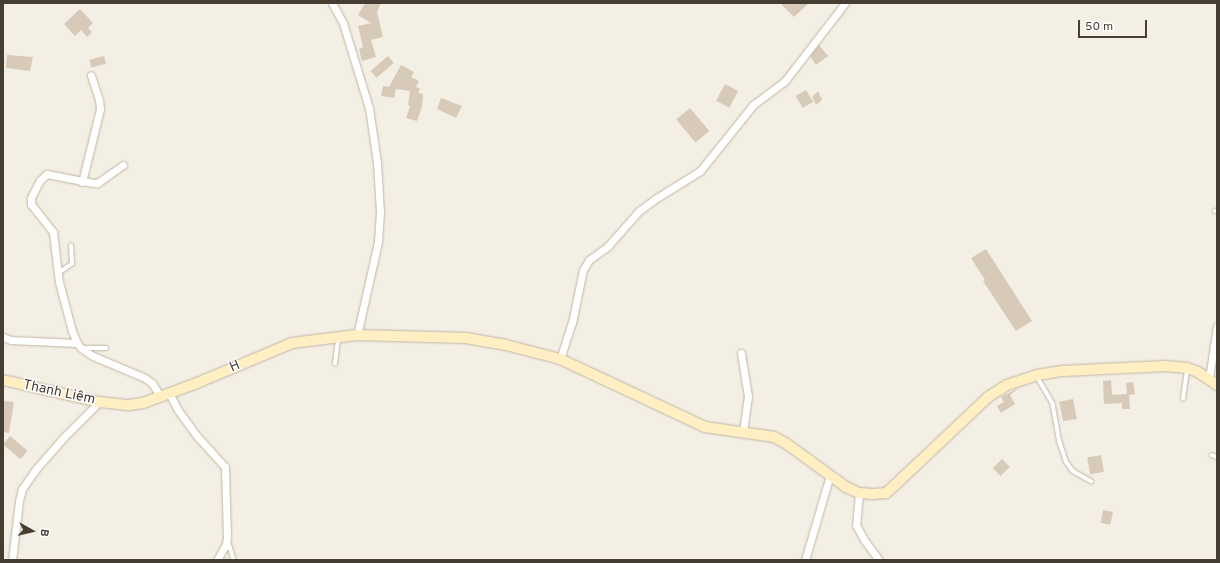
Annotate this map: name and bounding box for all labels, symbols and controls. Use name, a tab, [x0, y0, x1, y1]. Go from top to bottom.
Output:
scale bar	[1080, 12, 1149, 38]
text: 50 m	[1085, 19, 1113, 35]
street label: H	[227, 357, 243, 377]
street label: Thanh Liêm	[21, 377, 97, 409]
north arrow	[12, 511, 52, 551]
text: B	[36, 528, 51, 537]

